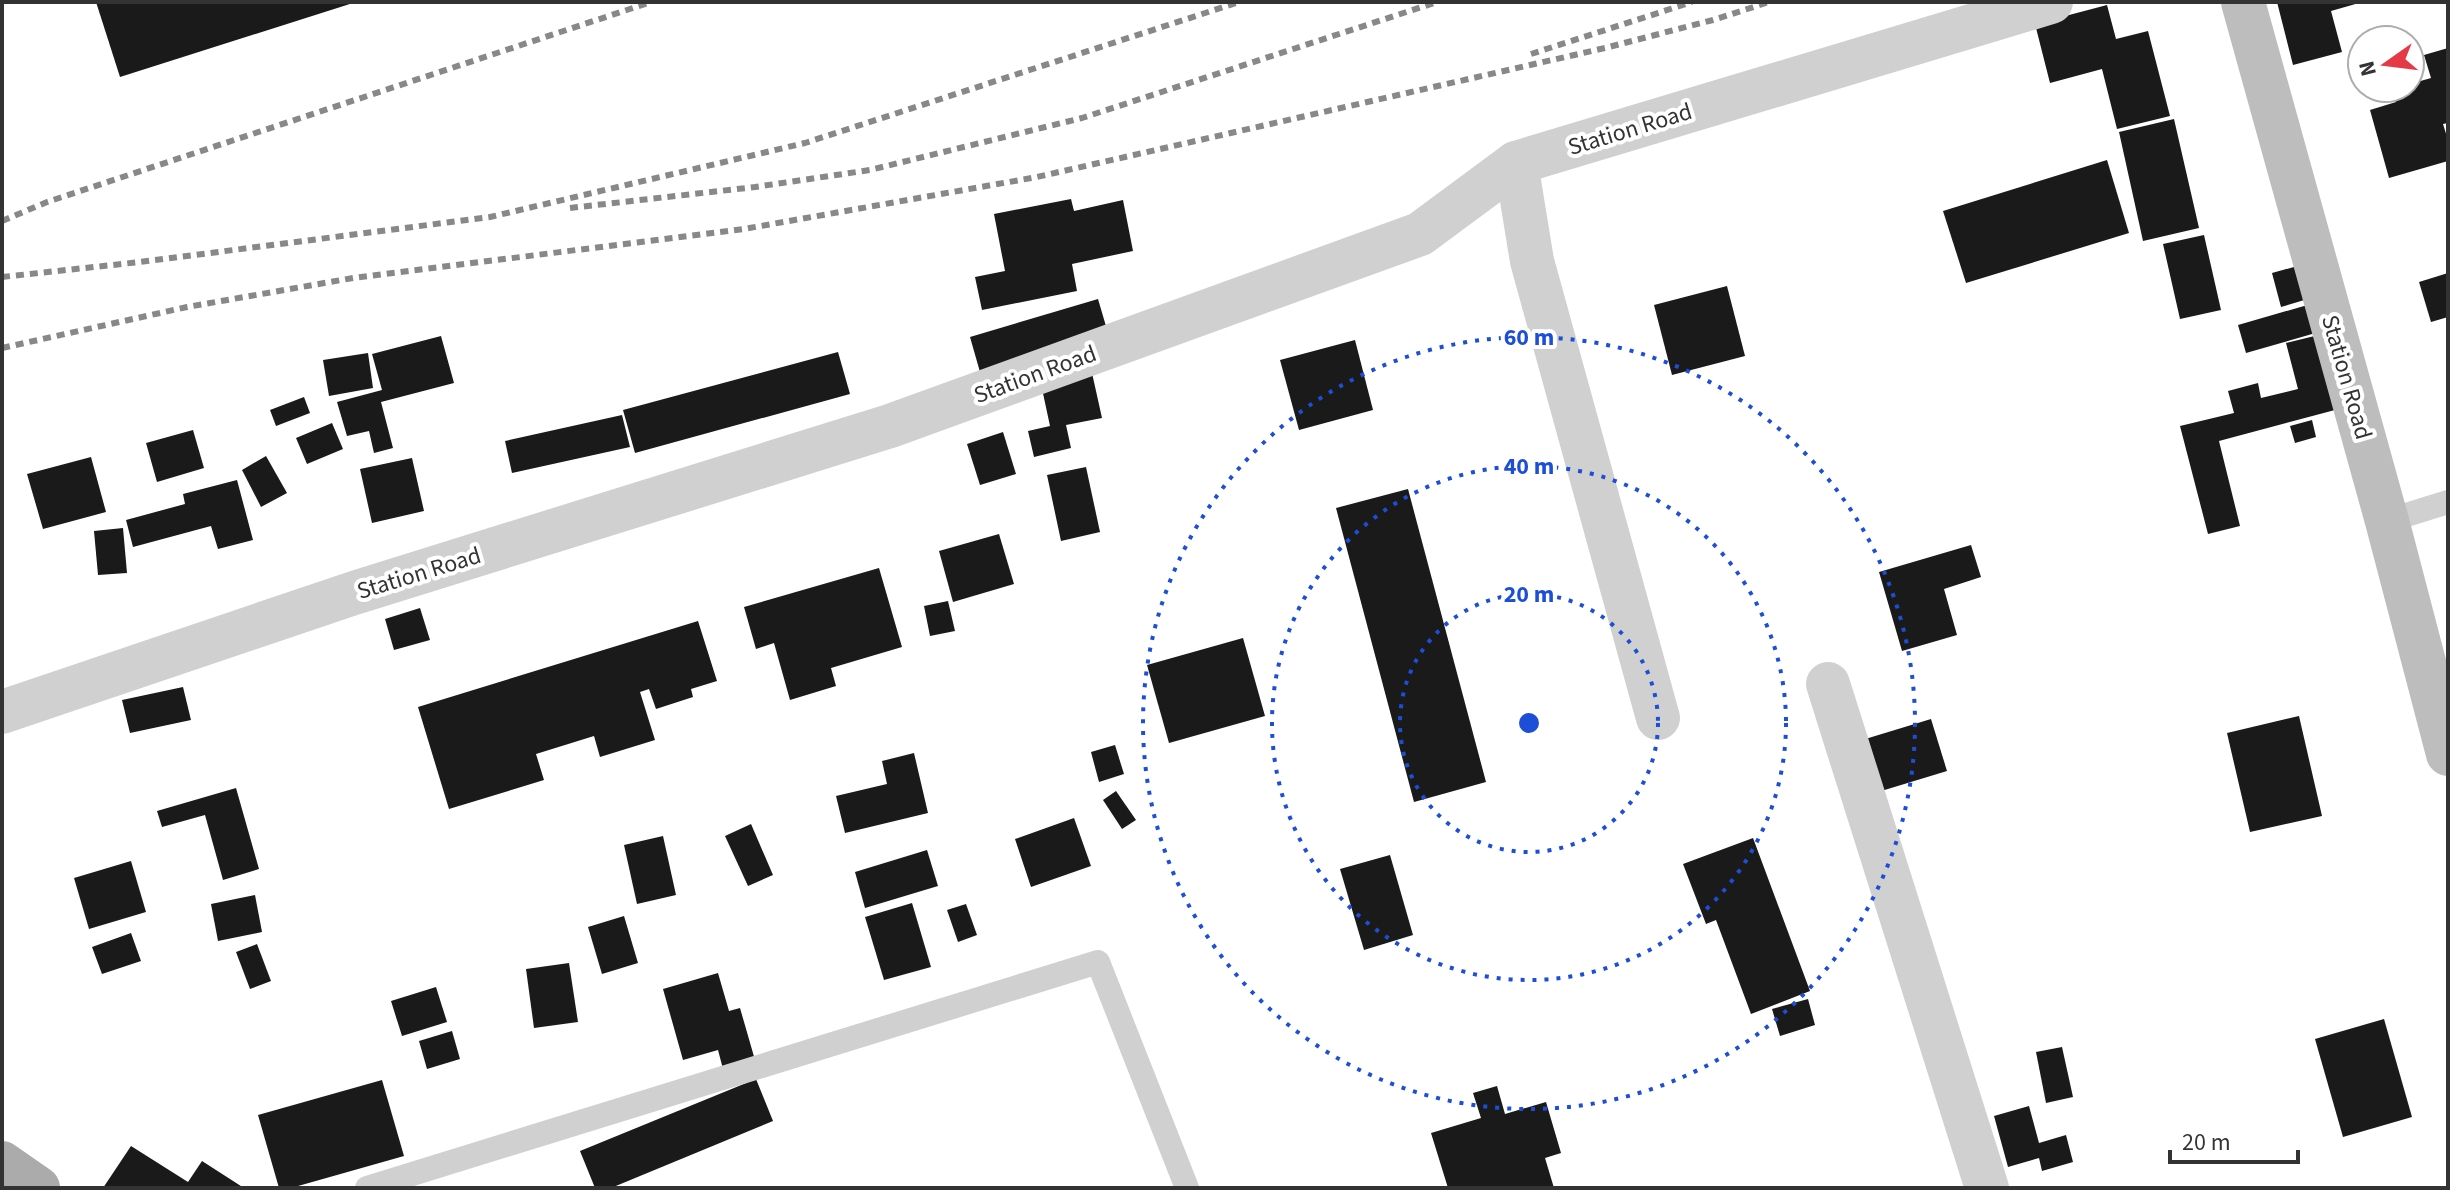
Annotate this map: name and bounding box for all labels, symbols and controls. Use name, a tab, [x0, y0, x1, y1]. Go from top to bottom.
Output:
north arrow	[2346, 24, 2426, 104]
text: N	[2350, 58, 2385, 80]
street label: Station Road	[1564, 94, 1697, 165]
street label: Station Road	[2312, 311, 2381, 444]
text: 60 m	[1504, 320, 1554, 355]
street label: Station Road	[969, 336, 1101, 413]
text: 40 m	[1504, 449, 1554, 484]
street label: Station Road	[353, 538, 486, 609]
text: 20 m	[1504, 577, 1554, 612]
centre of rings	[1515, 709, 1543, 737]
scale bar	[2170, 1114, 2298, 1164]
text: 20 m	[2182, 1125, 2231, 1160]

